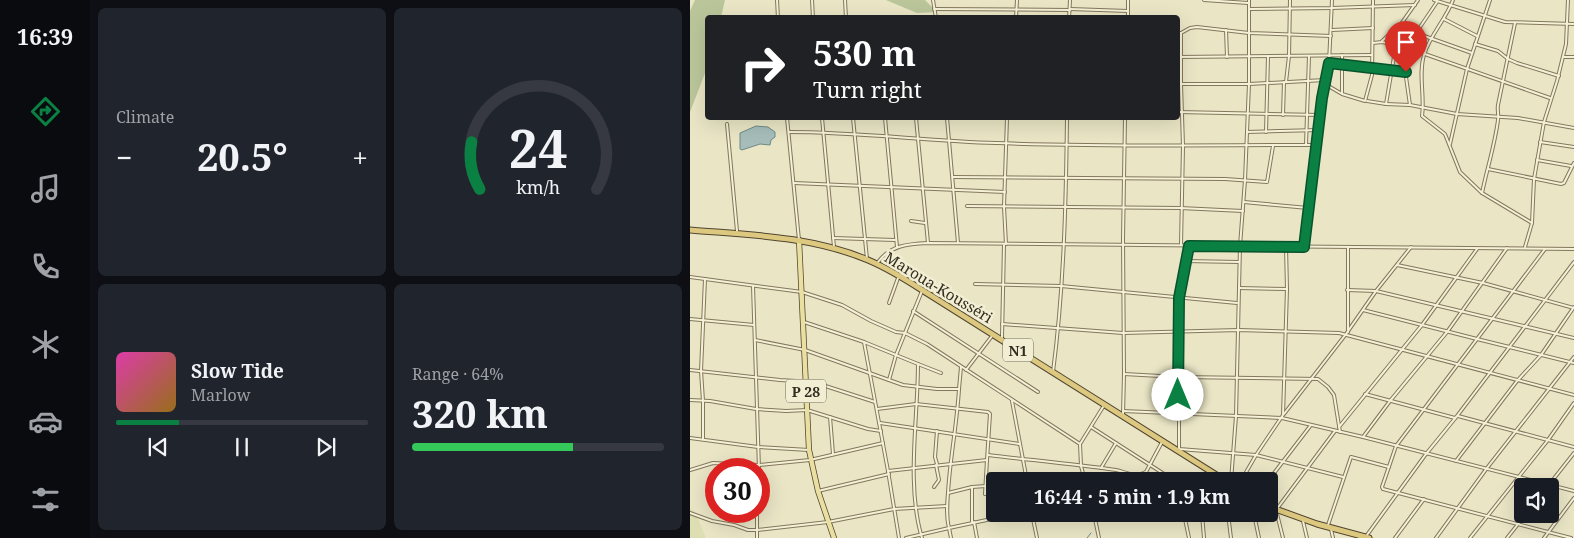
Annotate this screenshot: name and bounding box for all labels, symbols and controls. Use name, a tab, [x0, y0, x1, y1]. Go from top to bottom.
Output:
text: 16:39	[17, 21, 73, 51]
pin	[1385, 21, 1427, 72]
icon: arrive	[1392, 28, 1420, 56]
text: 530 m	[813, 29, 916, 76]
icon: right	[730, 35, 795, 100]
text: Turn right	[813, 74, 922, 104]
icon: directions	[28, 94, 63, 129]
text: Climate	[116, 106, 174, 128]
text: 24	[509, 112, 567, 183]
text: 20.5°	[197, 130, 288, 182]
text: −	[116, 138, 132, 176]
text: +	[352, 138, 368, 176]
icon: music	[28, 171, 63, 206]
text: km/h	[516, 175, 560, 199]
street label: Maroua-Kousséri	[881, 247, 997, 327]
icon: phone	[28, 249, 63, 284]
icon: climate	[28, 327, 63, 362]
road number: N1	[1003, 338, 1033, 362]
text: Slow Tide	[191, 358, 284, 384]
text: Range · 64%	[412, 363, 504, 385]
position arrow	[1151, 368, 1203, 420]
road number: P 28	[786, 380, 826, 402]
text: Marlow	[191, 384, 251, 406]
text: 320 km	[412, 387, 548, 439]
icon: car	[28, 404, 63, 439]
icon: previous	[144, 433, 172, 461]
icon: pause	[228, 433, 256, 461]
icon: next	[312, 433, 340, 461]
speed limit sign: 30	[705, 458, 770, 523]
map controls	[1514, 478, 1559, 523]
button: sound	[1514, 478, 1559, 523]
icon: filters	[28, 482, 63, 517]
text: 16:44 · 5 min · 1.9 km	[1034, 484, 1230, 510]

